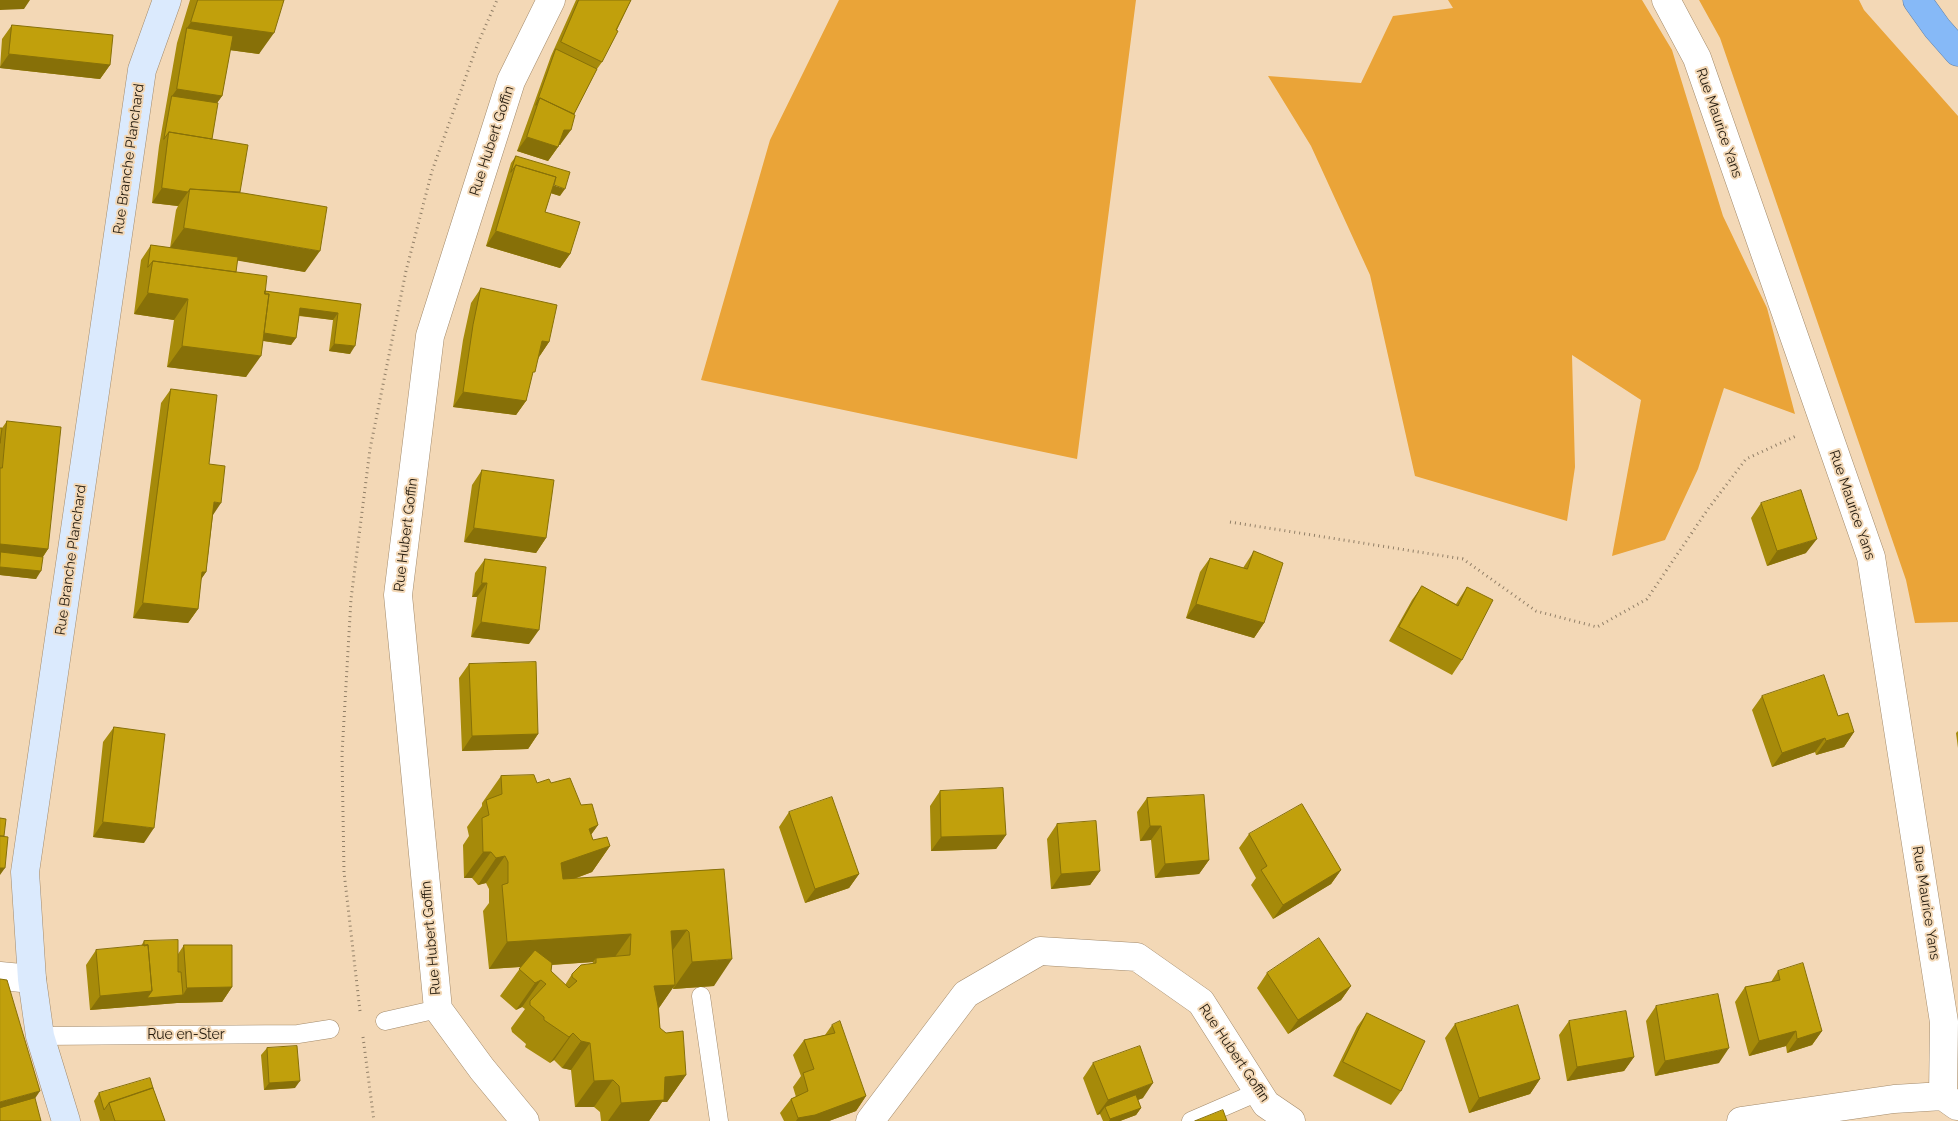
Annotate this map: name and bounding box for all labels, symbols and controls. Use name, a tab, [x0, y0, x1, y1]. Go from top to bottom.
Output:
street label: Rue Maurice Yans	[1692, 66, 1746, 180]
street label: Rue Branche Planchard	[110, 83, 148, 235]
street label: Rue Hubert Goffin	[466, 84, 518, 198]
street label: Rue Maurice Yans	[1825, 448, 1879, 562]
street label: Rue Hubert Goffin	[391, 477, 421, 593]
street label: Rue Branche Planchard	[52, 484, 90, 636]
street label: Rue Maurice Yans	[1909, 845, 1943, 961]
street label: Rue Hubert Goffin	[418, 880, 444, 996]
street label: Rue Hubert Goffin	[1195, 1001, 1273, 1105]
street label: Rue en-Ster	[147, 1027, 225, 1043]

